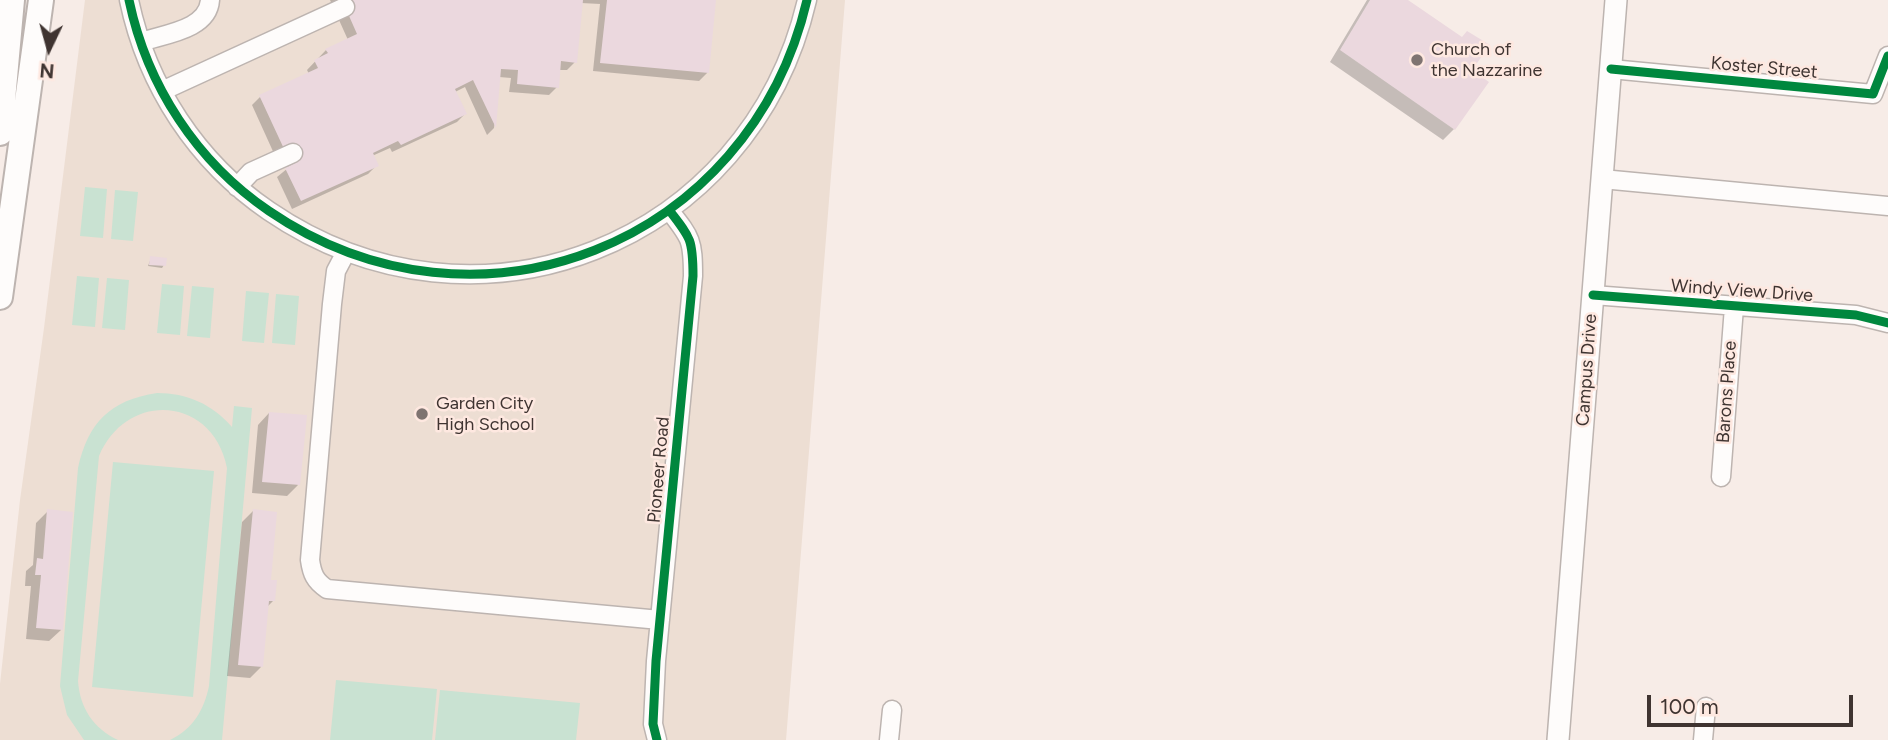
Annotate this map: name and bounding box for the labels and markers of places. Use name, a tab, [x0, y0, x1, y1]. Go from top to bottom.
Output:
place label: Church of the Nazzarine	[1431, 39, 1542, 82]
marker: Church of the Nazzarine	[1409, 52, 1425, 68]
place label: Garden City High School	[436, 393, 534, 436]
marker: Garden City High School	[414, 406, 430, 422]

